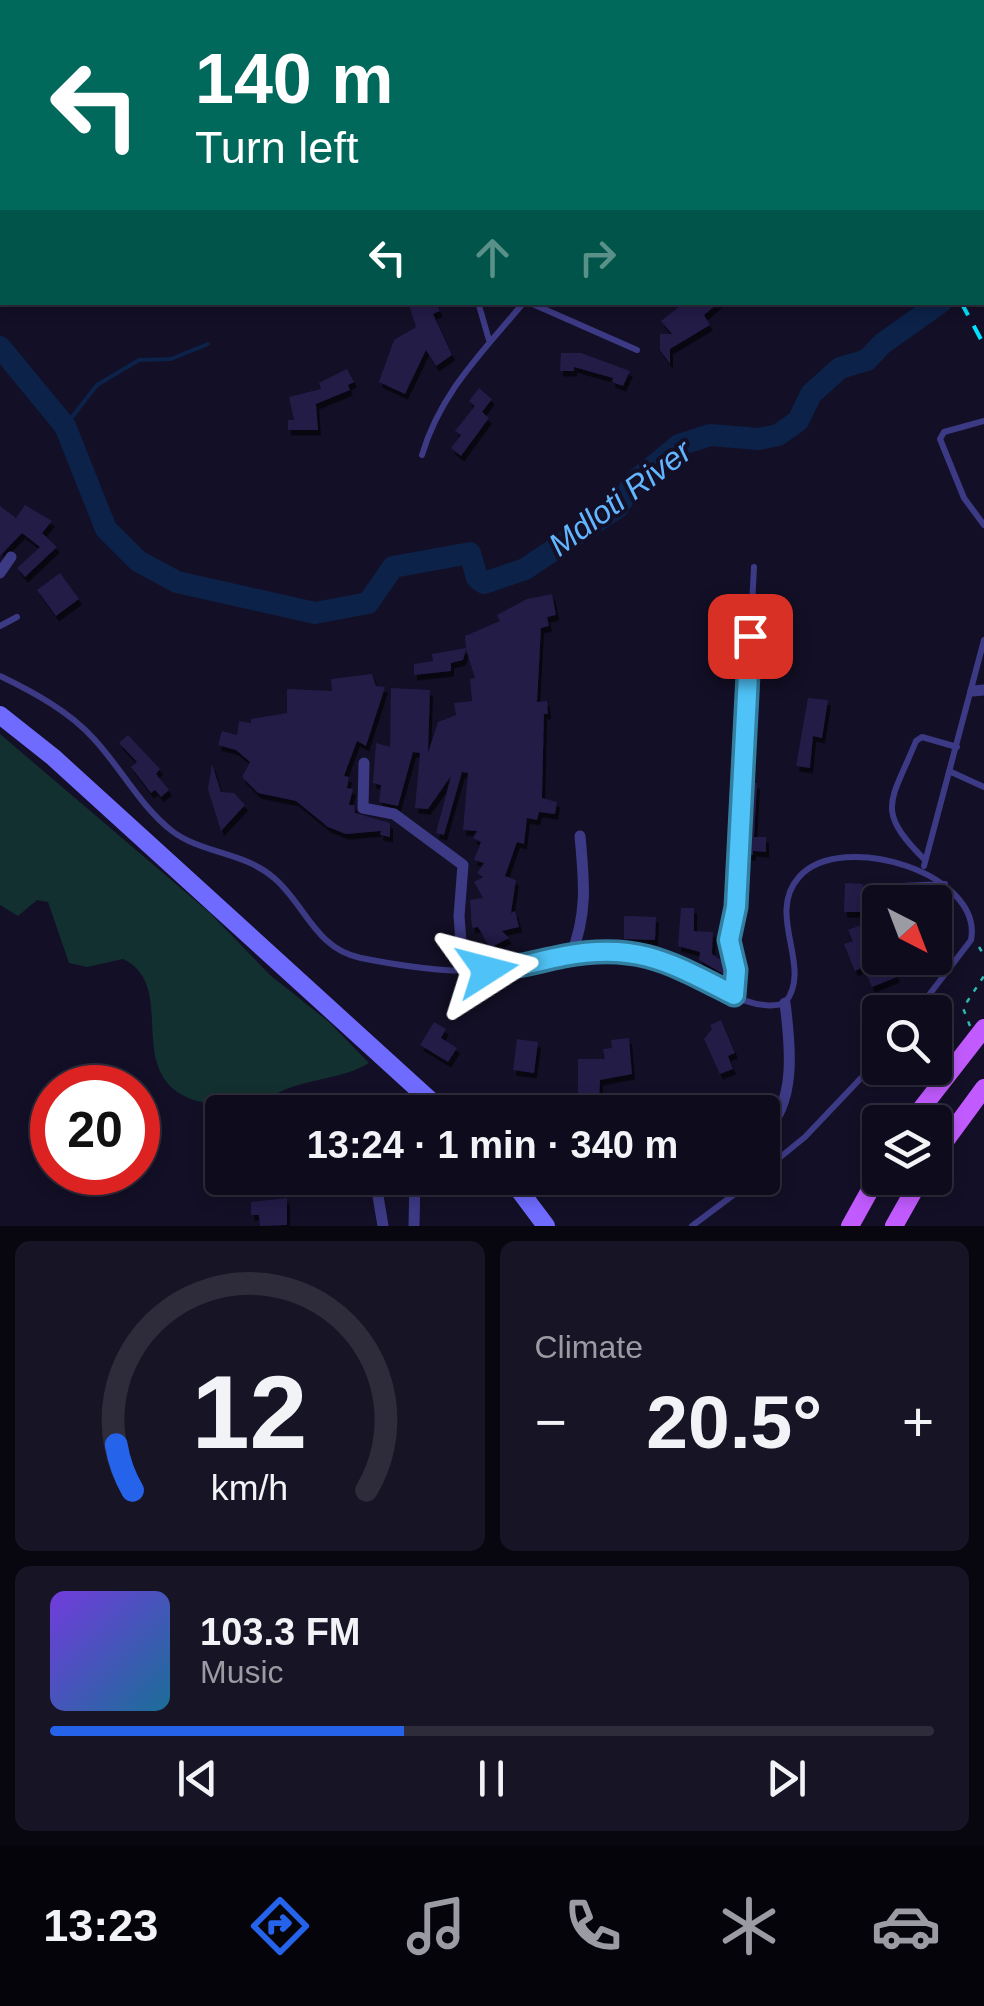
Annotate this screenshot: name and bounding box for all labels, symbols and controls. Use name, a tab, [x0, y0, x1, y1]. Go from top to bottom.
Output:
icon: left	[30, 40, 160, 170]
text: 140 m	[195, 40, 393, 118]
text: Turn left	[195, 122, 358, 173]
icon: left	[360, 230, 415, 285]
icon: ahead	[465, 230, 520, 285]
icon: right	[570, 230, 625, 285]
water label: Mdloti River	[542, 432, 699, 563]
pin	[708, 594, 793, 679]
icon: arrive	[723, 609, 778, 664]
north arrow	[862, 885, 952, 975]
map controls	[862, 885, 952, 1195]
position arrow	[435, 918, 539, 1022]
button: search	[862, 995, 952, 1085]
speed limit sign: 20	[30, 1065, 160, 1195]
button: layers	[862, 1105, 952, 1195]
text: 13:24 · 1 min · 340 m	[307, 1124, 678, 1166]
text: Climate	[535, 1329, 643, 1365]
text: 12	[192, 1354, 308, 1470]
text: 20.5°	[646, 1380, 822, 1464]
text: −	[535, 1391, 567, 1453]
text: +	[902, 1391, 934, 1453]
text: km/h	[211, 1468, 288, 1508]
text: 103.3 FM	[200, 1611, 361, 1653]
text: Music	[200, 1654, 284, 1690]
icon: previous	[170, 1751, 225, 1806]
icon: pause	[464, 1751, 519, 1806]
icon: next	[759, 1751, 814, 1806]
icon: directions	[245, 1891, 315, 1961]
icon: music	[401, 1891, 471, 1961]
icon: phone	[558, 1891, 628, 1961]
icon: climate	[714, 1891, 784, 1961]
icon: car	[871, 1891, 941, 1961]
text: 13:23	[43, 1900, 158, 1951]

